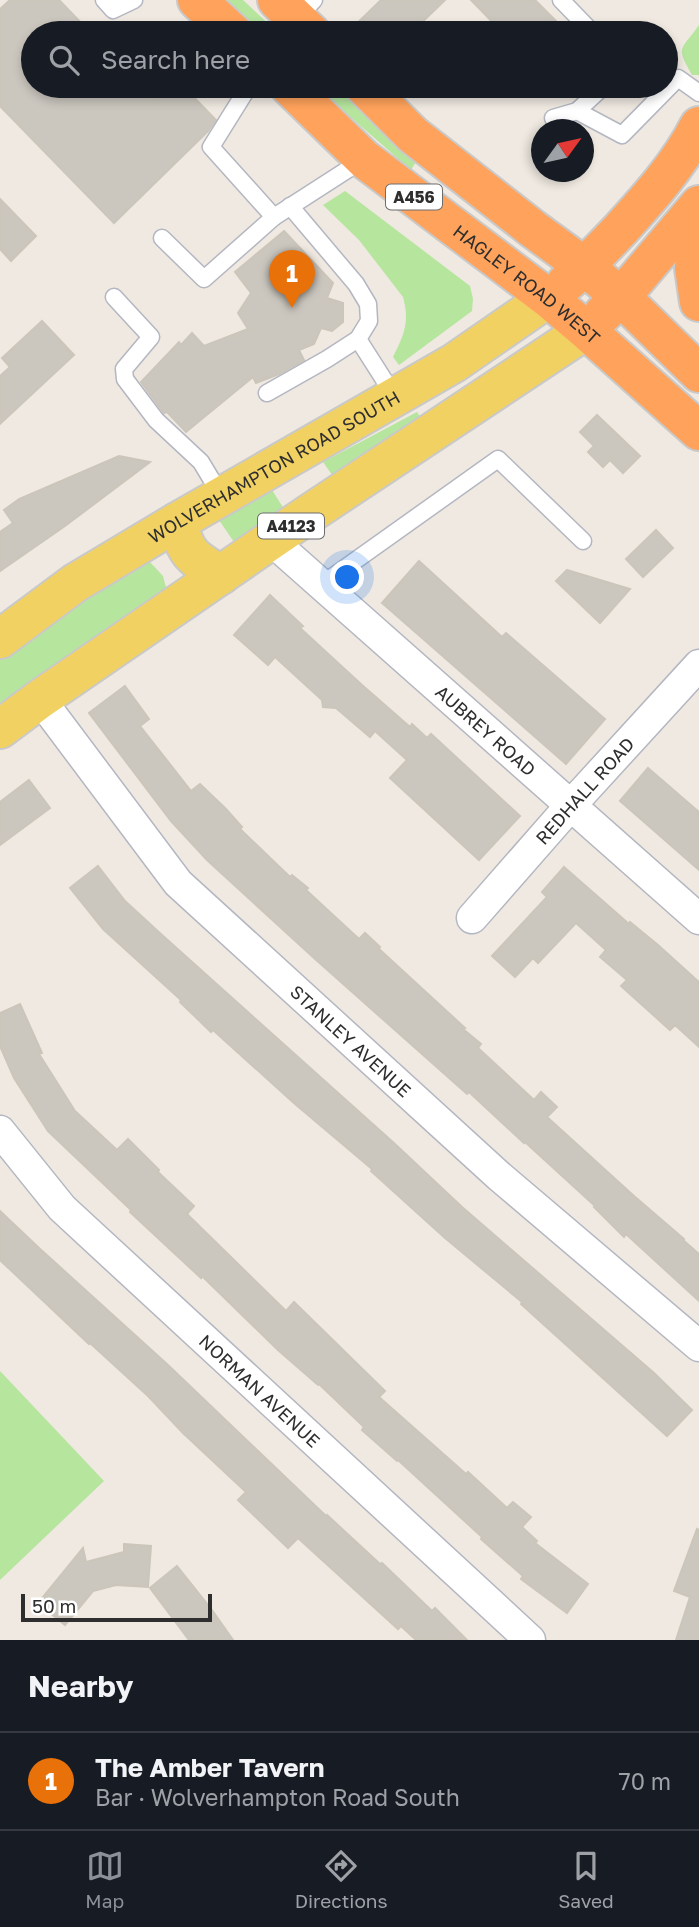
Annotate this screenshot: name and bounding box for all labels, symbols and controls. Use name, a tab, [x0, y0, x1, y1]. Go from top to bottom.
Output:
search box	[21, 21, 678, 98]
icon: search	[45, 41, 83, 79]
text: Search here	[101, 44, 250, 75]
north arrow	[531, 119, 594, 182]
road number: A456	[386, 184, 442, 210]
street label: HAGLEY ROAD WEST	[449, 220, 605, 348]
pin: 1	[269, 250, 315, 308]
street label: WOLVERHAMPTON ROAD SOUTH	[144, 386, 404, 548]
road number: A4123	[258, 513, 324, 538]
your location	[330, 560, 364, 594]
street label: AUBREY ROAD	[431, 680, 540, 780]
street label: REDHALL ROAD	[531, 733, 639, 849]
street label: STANLEY AVENUE	[286, 980, 416, 1101]
street label: NORMAN AVENUE	[195, 1329, 325, 1452]
scale bar	[21, 1591, 212, 1623]
text: 50 m	[32, 1594, 76, 1617]
text: Nearby	[28, 1668, 133, 1704]
text: The Amber Tavern	[95, 1752, 324, 1783]
text: 1	[45, 1767, 57, 1795]
text: 70 m	[618, 1767, 671, 1795]
text: Bar · Wolverhampton Road South	[95, 1783, 460, 1811]
tab: Map	[85, 1847, 124, 1912]
tab: Directions	[295, 1847, 388, 1912]
tab: Saved	[558, 1847, 614, 1912]

